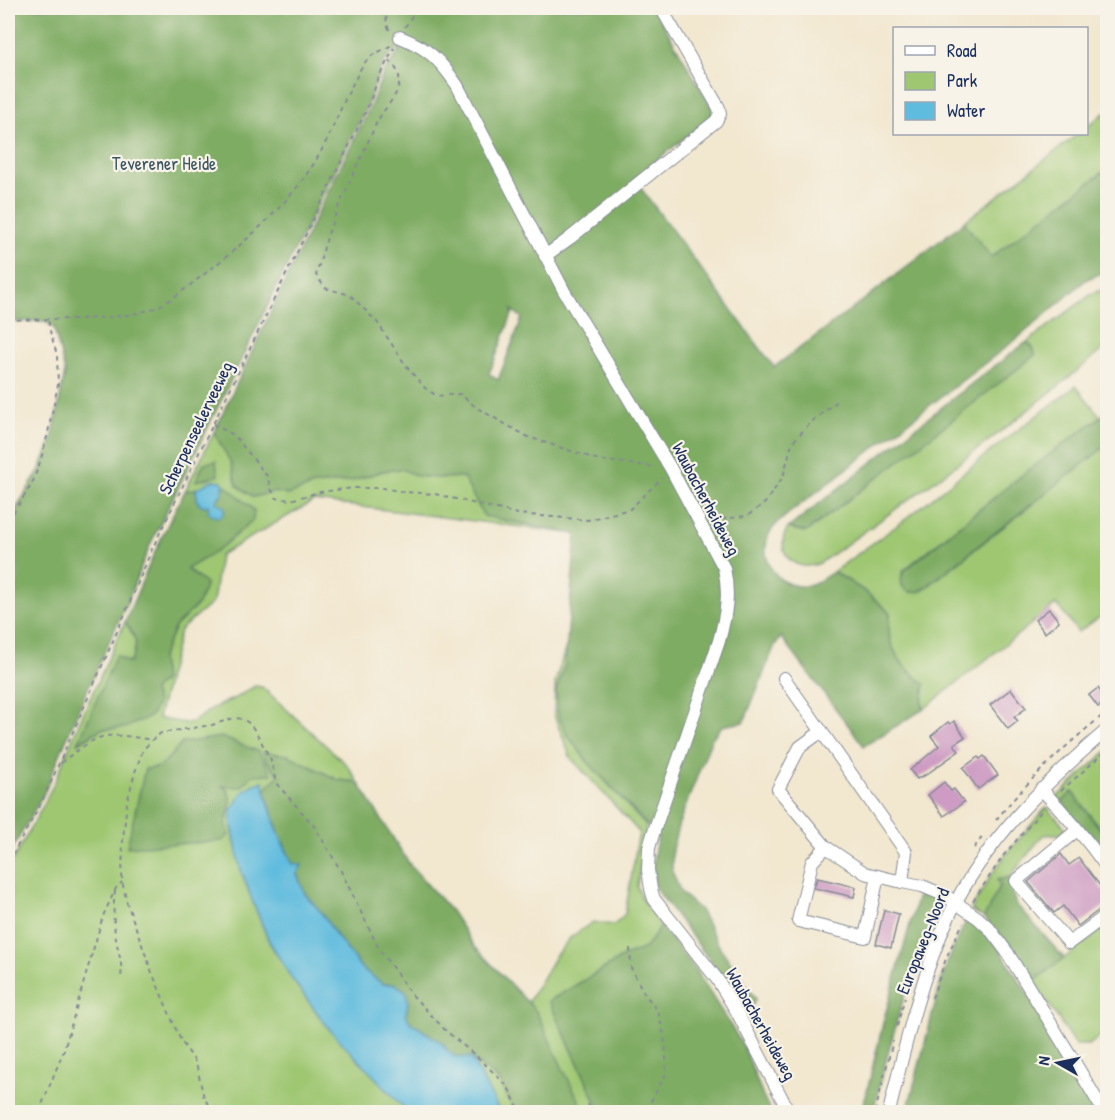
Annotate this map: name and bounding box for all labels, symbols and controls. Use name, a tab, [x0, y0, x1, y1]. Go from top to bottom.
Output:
legend	[893, 27, 1088, 135]
text: Road	[947, 38, 977, 63]
text: Park	[947, 68, 978, 93]
text: Water	[947, 98, 985, 123]
park label: Teverener Heide	[112, 151, 216, 176]
street label: Scherpenseelerveeweg	[153, 357, 239, 498]
street label: Waubacherheideweg	[666, 438, 747, 560]
street label: Europaweg-Noord	[890, 884, 955, 998]
street label: Waubacherheideweg	[720, 963, 803, 1084]
north arrow	[1028, 1033, 1088, 1093]
text: N	[1032, 1054, 1055, 1067]

